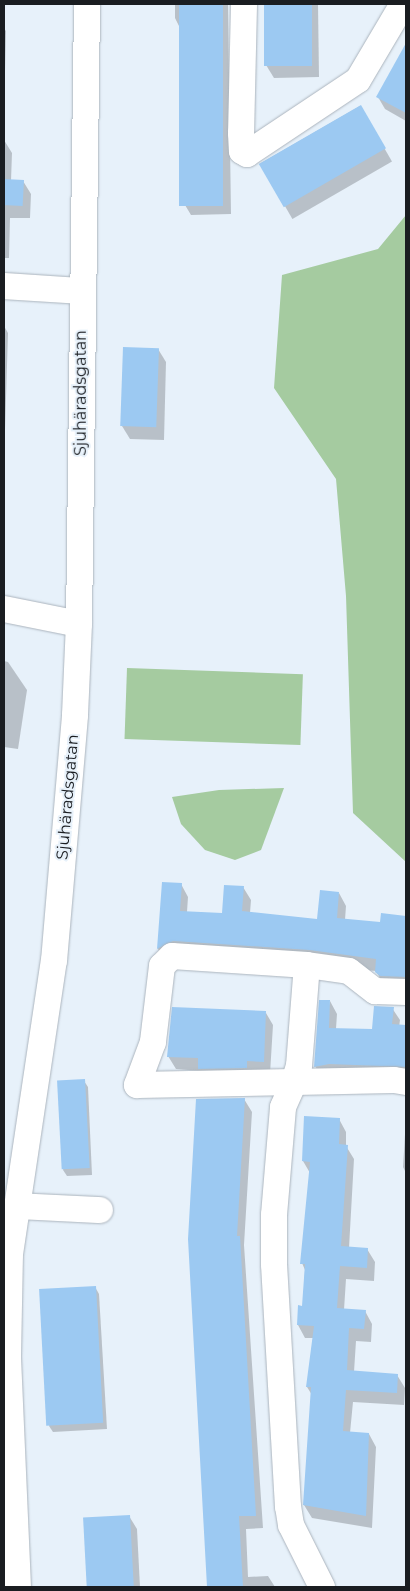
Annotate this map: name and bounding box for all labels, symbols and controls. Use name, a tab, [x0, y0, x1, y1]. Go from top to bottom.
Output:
street label: Sjuhäradsgatan	[71, 330, 91, 456]
street label: Sjuhäradsgatan	[53, 733, 83, 861]

